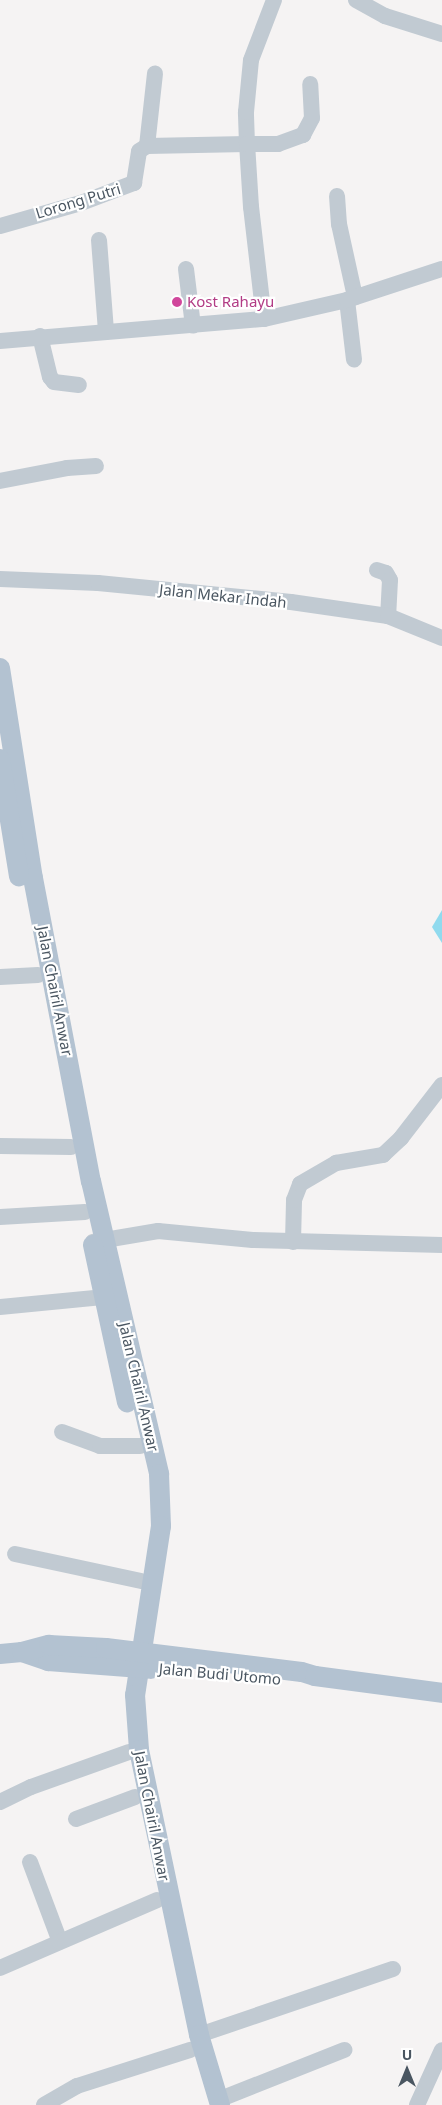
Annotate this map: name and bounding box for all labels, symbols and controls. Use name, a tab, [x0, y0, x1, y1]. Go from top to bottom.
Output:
street label: Lorong Putri	[33, 180, 123, 222]
place label: Kost Rahayu	[187, 293, 274, 311]
marker: Kost Rahayu	[171, 296, 183, 308]
street label: Jalan Mekar Indah	[159, 580, 287, 612]
street label: Jalan Chairil Anwar	[34, 924, 76, 1058]
street label: Jalan Chairil Anwar	[115, 1321, 163, 1453]
street label: Jalan Budi Utomo	[158, 1660, 282, 1688]
street label: Jalan Chairil Anwar	[131, 1749, 173, 1883]
north arrow	[382, 2045, 432, 2095]
text: U	[402, 2045, 412, 2064]

